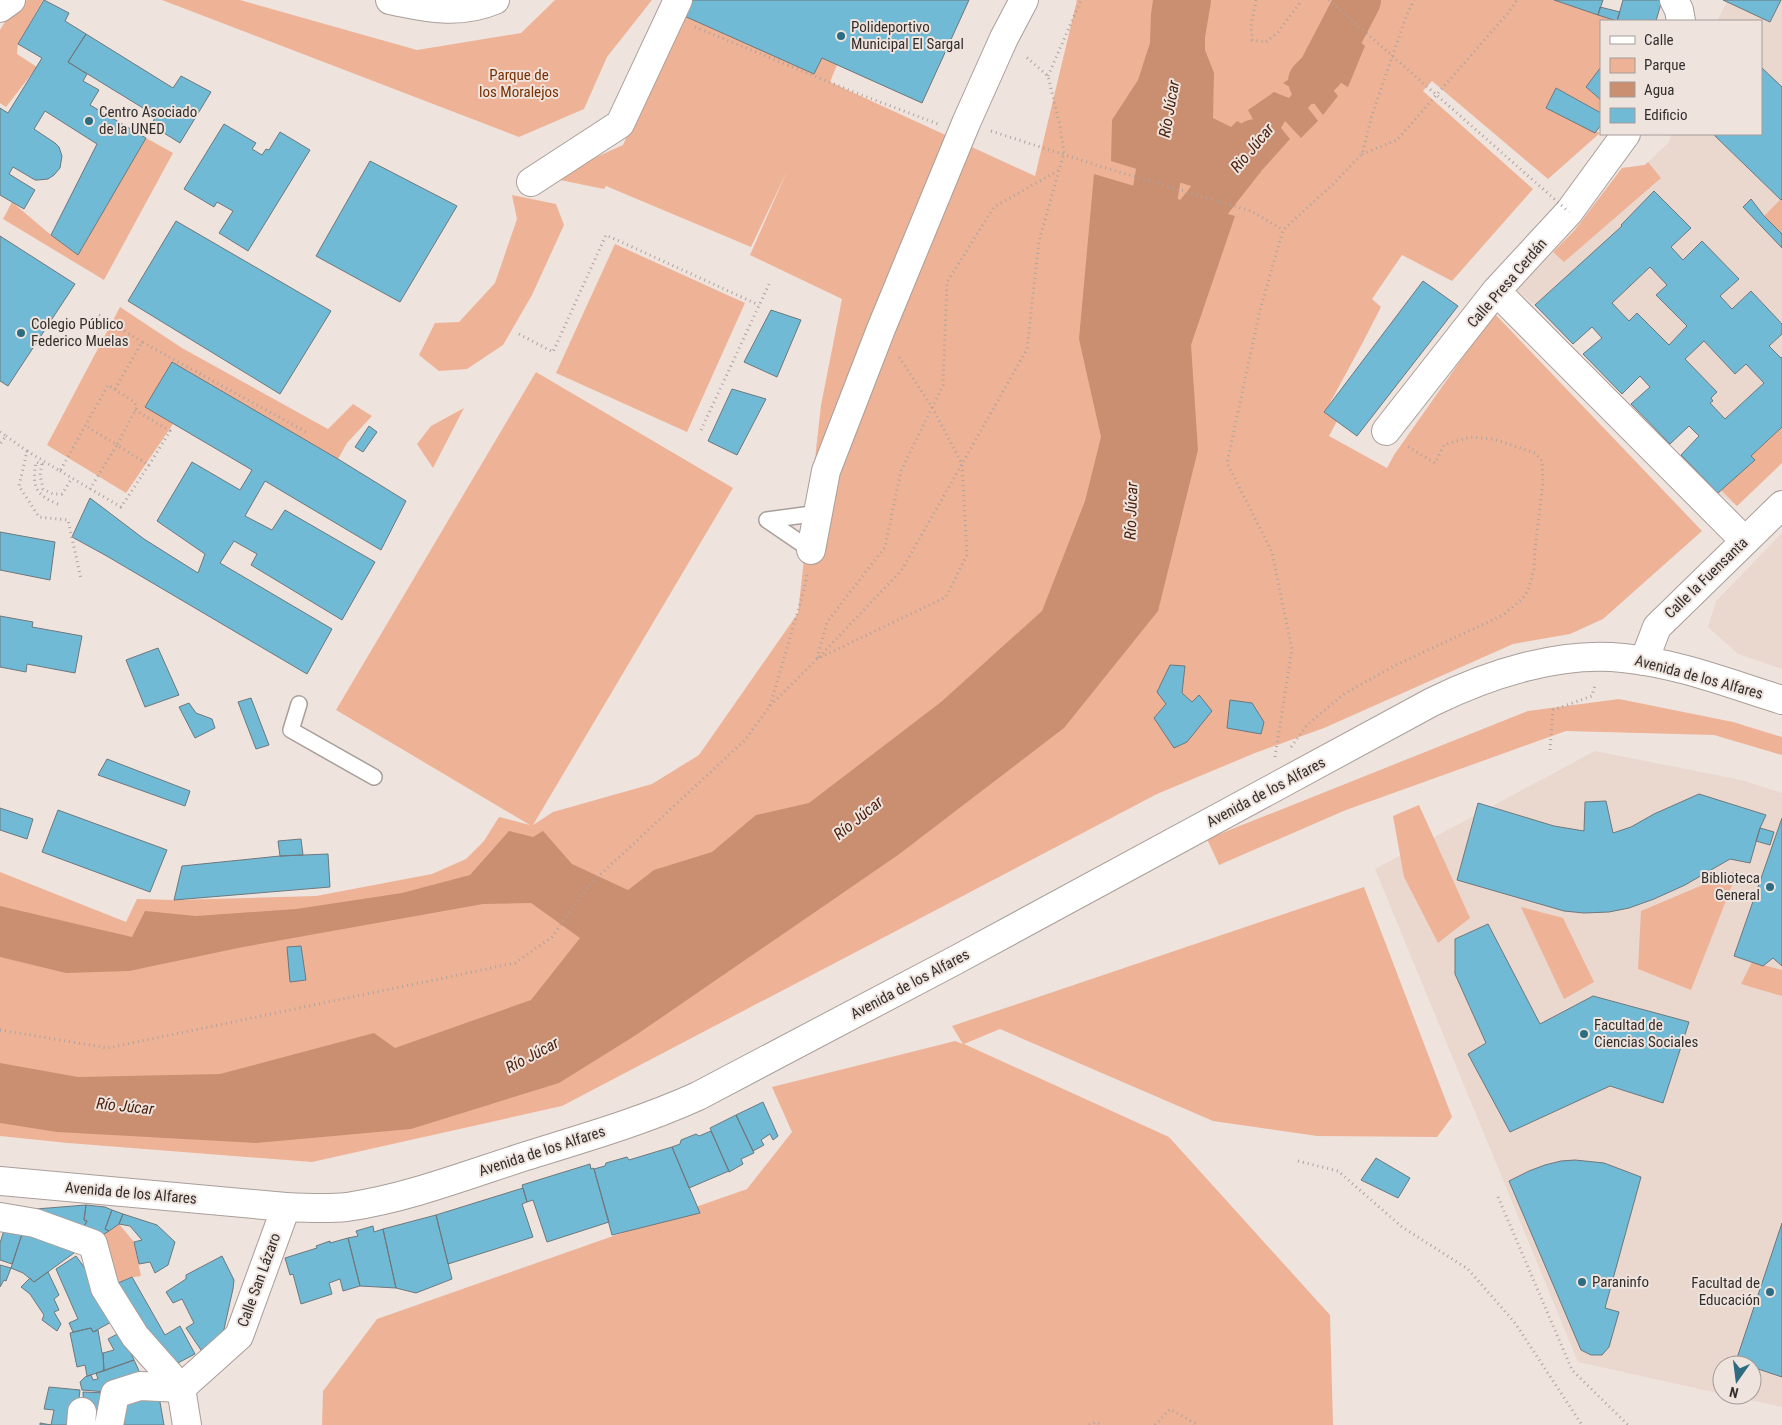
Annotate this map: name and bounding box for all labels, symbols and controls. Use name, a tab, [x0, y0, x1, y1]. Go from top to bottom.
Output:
place label: Polideportivo Municipal El Sargal	[851, 18, 964, 53]
legend	[1600, 20, 1762, 135]
marker: Polideportivo Municipal El Sargal	[835, 30, 847, 42]
text: Calle	[1644, 31, 1674, 49]
text: Parque	[1644, 56, 1686, 74]
park label: Parque de los Moralejos	[479, 66, 559, 101]
water label: Río Júcar	[1155, 78, 1184, 139]
text: Agua	[1644, 81, 1674, 99]
place label: Centro Asociado de la UNED	[99, 103, 197, 138]
text: Edificio	[1644, 106, 1687, 124]
marker: Centro Asociado de la UNED	[83, 115, 95, 127]
water label: Rio Júcar	[1226, 119, 1279, 176]
street label: Calle Presa Cerdán	[1463, 235, 1551, 331]
place label: Colegio Público Federico Muelas	[31, 315, 129, 350]
marker: Colegio Público Federico Muelas	[15, 327, 27, 339]
water label: Río Júcar	[1120, 481, 1142, 540]
street label: Calle la Fuensanta	[1661, 534, 1751, 622]
street label: Avenida de los Alfares	[1633, 651, 1765, 703]
street label: Avenida de los Alfares	[1204, 753, 1329, 831]
water label: Río Júcar	[830, 792, 887, 844]
place label: Biblioteca General	[1701, 869, 1760, 904]
marker: Biblioteca General	[1764, 881, 1776, 893]
street label: Avenida de los Alfares	[848, 945, 973, 1023]
place label: Facultad de Ciencias Sociales	[1594, 1016, 1698, 1051]
marker: Facultad de Ciencias Sociales	[1578, 1028, 1590, 1040]
water label: Río Júcar	[502, 1032, 563, 1077]
water label: Río Júcar	[95, 1094, 156, 1119]
street label: Avenida de los Alfares	[476, 1122, 608, 1180]
street label: Avenida de los Alfares	[65, 1178, 198, 1208]
street label: Calle San Lázaro	[234, 1231, 284, 1329]
place label: Paraninfo	[1592, 1273, 1649, 1291]
place label: Facultad de Educación	[1691, 1274, 1760, 1309]
marker: Paraninfo	[1576, 1276, 1588, 1288]
marker: Facultad de Educación	[1764, 1286, 1776, 1298]
north arrow	[1712, 1355, 1762, 1405]
text: N	[1728, 1384, 1740, 1401]

